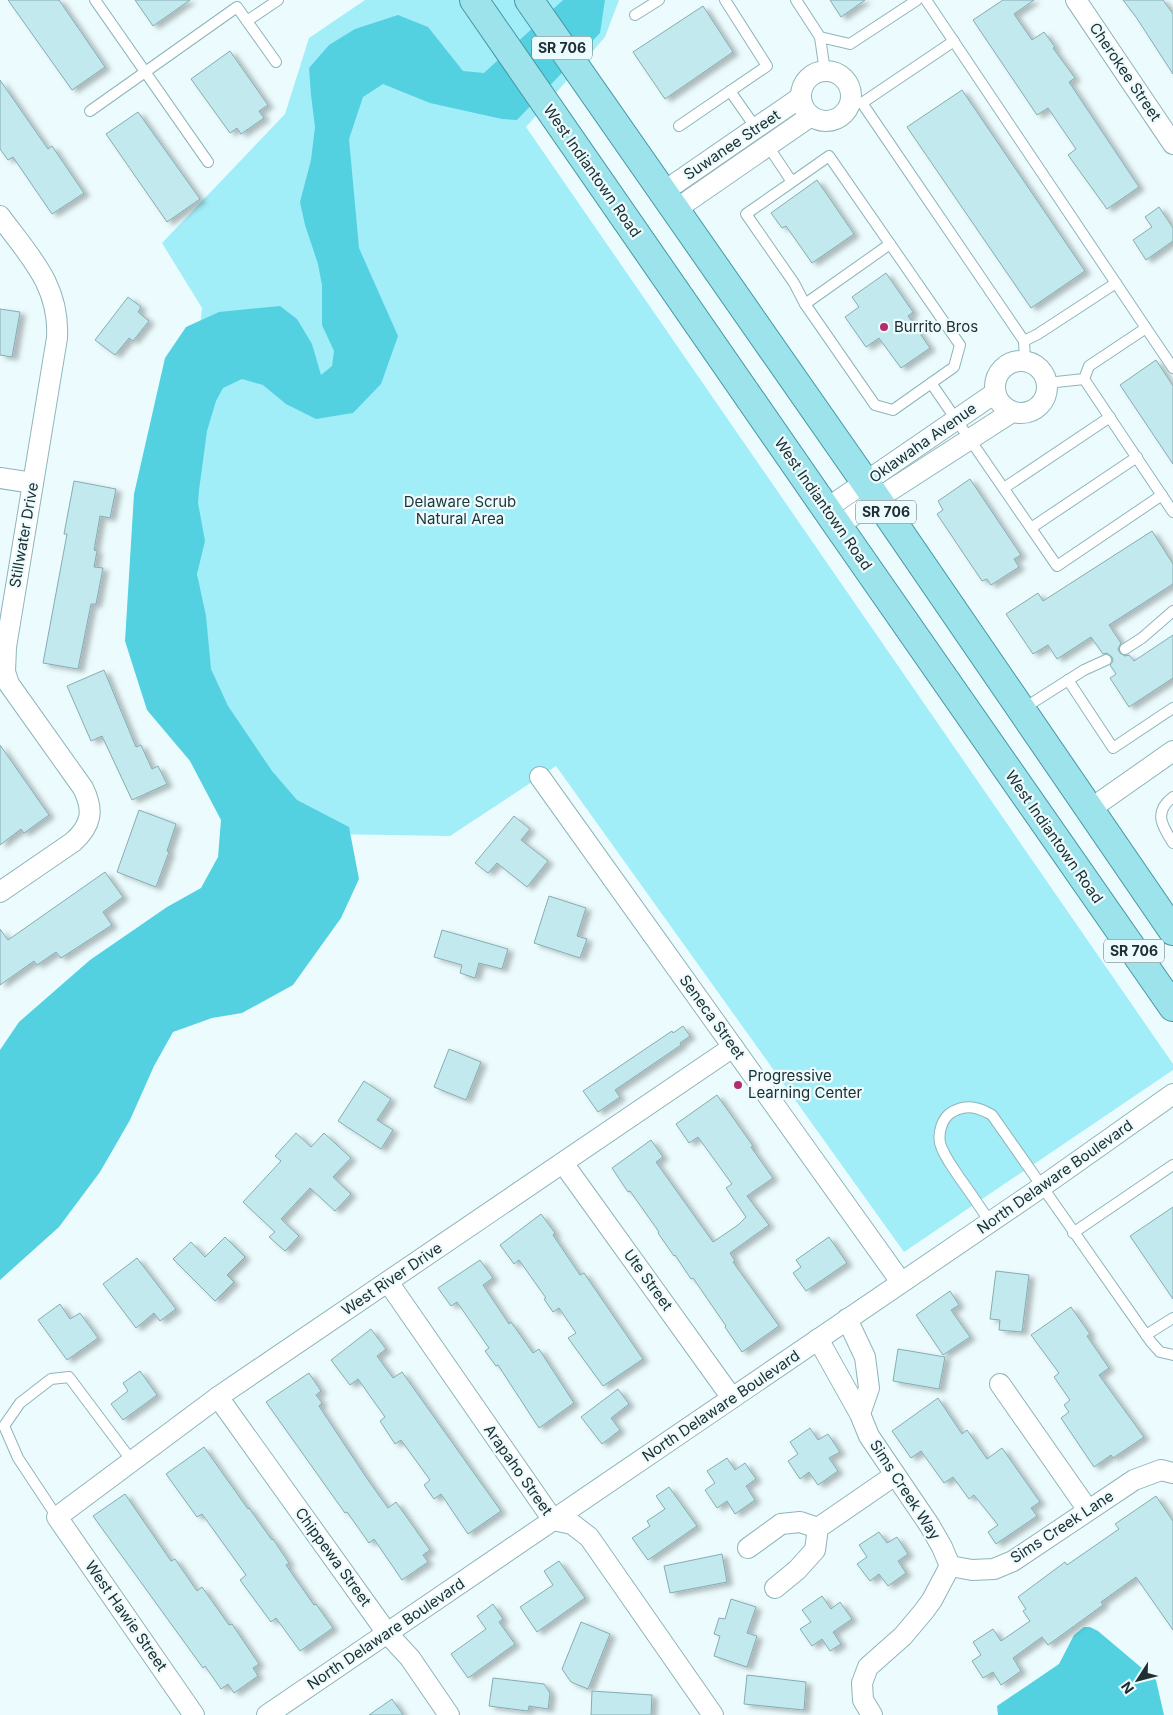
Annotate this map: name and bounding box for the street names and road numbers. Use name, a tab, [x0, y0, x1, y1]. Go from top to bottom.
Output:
street label: Cherokee Street	[1085, 19, 1165, 125]
road number: SR 706	[532, 36, 592, 59]
street label: West Indiantown Road	[539, 101, 645, 241]
street label: Suwanee Street	[680, 105, 784, 184]
street label: Oklawaha Avenue	[865, 398, 980, 487]
street label: West Indiantown Road	[770, 434, 876, 574]
street label: Stillwater Drive	[5, 481, 42, 589]
road number: SR 706	[856, 501, 916, 524]
street label: West Indiantown Road	[1001, 767, 1107, 907]
road number: SR 706	[1104, 939, 1164, 962]
street label: Seneca Street	[675, 971, 749, 1063]
street label: North Delaware Boulevard	[973, 1115, 1136, 1238]
street label: West River Drive	[338, 1238, 446, 1319]
street label: Ute Street	[620, 1245, 677, 1314]
street label: North Delaware Boulevard	[638, 1346, 803, 1465]
street label: Arapaho Street	[480, 1421, 557, 1519]
street label: Sims Creek Way	[866, 1436, 945, 1544]
street label: Sims Creek Lane	[1007, 1486, 1117, 1567]
street label: Chippewa Street	[291, 1504, 376, 1610]
street label: West Hawie Street	[81, 1557, 172, 1675]
street label: North Delaware Boulevard	[303, 1574, 468, 1693]

